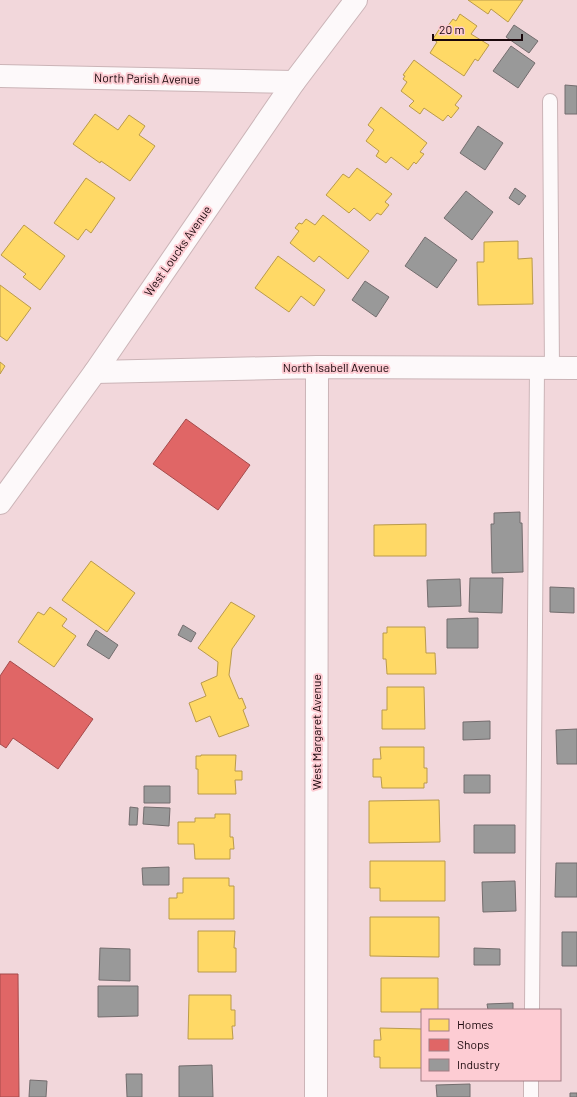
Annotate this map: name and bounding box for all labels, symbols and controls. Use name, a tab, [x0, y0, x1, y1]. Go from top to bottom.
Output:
scale bar	[433, 16, 522, 42]
text: 20 m	[439, 22, 465, 36]
street label: North Parish Avenue	[94, 70, 200, 86]
street label: West Loucks Avenue	[141, 203, 214, 298]
street label: North Isabell Avenue	[283, 360, 389, 374]
street label: West Margaret Avenue	[309, 674, 323, 790]
legend	[421, 1009, 561, 1081]
text: Homes	[457, 1017, 494, 1031]
text: Shops	[457, 1037, 490, 1051]
text: Industry	[457, 1057, 500, 1071]

